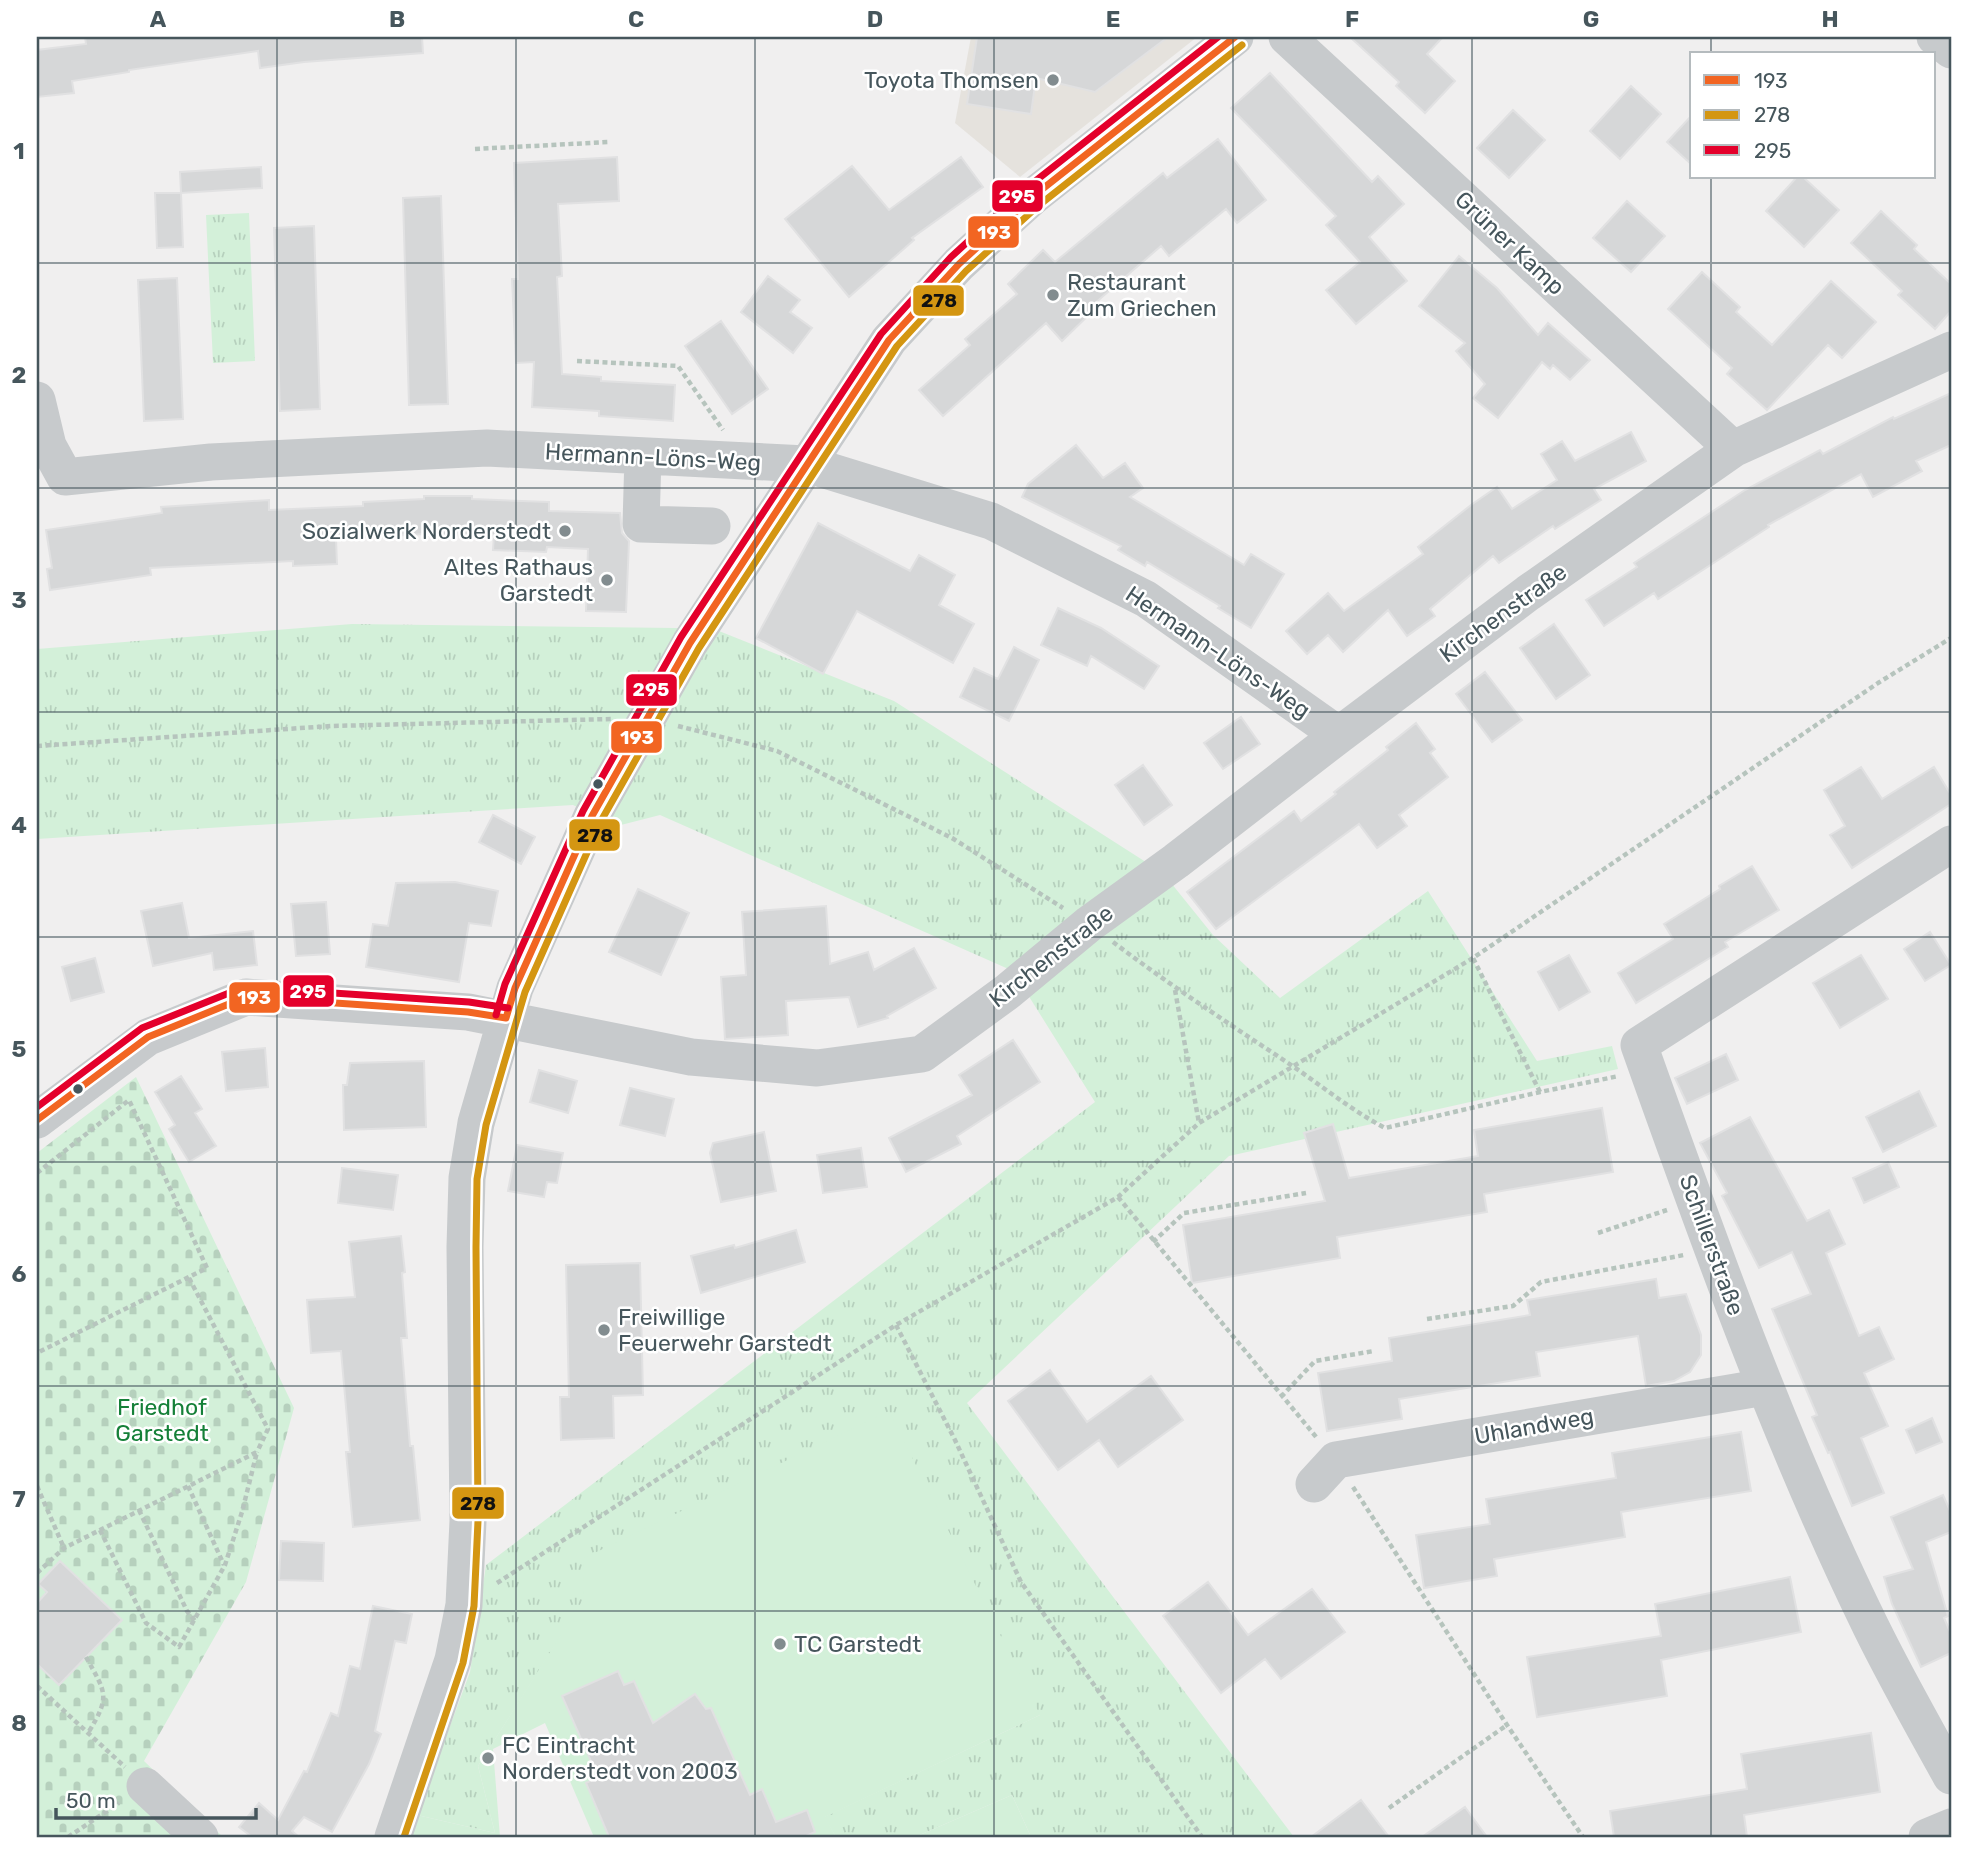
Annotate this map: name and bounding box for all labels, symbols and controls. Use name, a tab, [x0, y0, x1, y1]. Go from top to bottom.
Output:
text: A	[150, 5, 167, 33]
text: B	[389, 5, 405, 33]
text: C	[628, 5, 644, 33]
text: D	[867, 5, 883, 33]
text: E	[1106, 5, 1120, 33]
text: F	[1345, 5, 1359, 33]
text: G	[1583, 5, 1599, 33]
text: H	[1821, 5, 1839, 33]
legend	[1690, 52, 1936, 178]
place label: Toyota Thomsen	[864, 66, 1039, 94]
text: 193	[1754, 68, 1788, 93]
marker: Toyota Thomsen	[1045, 72, 1061, 88]
text: 278	[1754, 102, 1790, 127]
text: 1	[13, 137, 25, 165]
text: 295	[1754, 138, 1791, 163]
line badge: 295	[991, 179, 1044, 213]
text: 295	[999, 185, 1035, 208]
street label: Grüner Kamp	[1449, 185, 1571, 301]
line badge: 193	[967, 215, 1020, 249]
text: 193	[977, 221, 1011, 244]
place label: Restaurant Zum Griechen	[1067, 268, 1217, 322]
line badge: 278	[912, 284, 965, 317]
marker: Restaurant Zum Griechen	[1045, 287, 1061, 303]
text: 278	[921, 289, 957, 312]
text: 2	[12, 361, 26, 389]
street label: Hermann-Löns-Weg	[544, 437, 762, 477]
place label: Sozialwerk Norderstedt	[302, 517, 551, 545]
marker: Sozialwerk Norderstedt	[557, 523, 573, 539]
place label: Altes Rathaus Garstedt	[444, 553, 593, 607]
street label: Kirchenstraße	[1434, 558, 1572, 668]
marker: Altes Rathaus Garstedt	[599, 572, 615, 588]
street label: Hermann-Löns-Weg	[1120, 580, 1316, 724]
text: 3	[11, 586, 27, 614]
line badge: 295	[625, 673, 678, 707]
text: 295	[633, 678, 669, 701]
line badge: 193	[610, 720, 663, 754]
text: 193	[620, 726, 654, 749]
unlabelled marker	[591, 777, 605, 791]
text: 4	[11, 811, 27, 839]
line badge: 278	[568, 818, 621, 852]
text: 278	[577, 824, 613, 847]
street label: Kirchenstraße	[983, 899, 1119, 1013]
line badge: 295	[282, 974, 335, 1008]
text: 295	[290, 980, 326, 1003]
line badge: 193	[228, 981, 281, 1014]
text: 193	[237, 986, 271, 1009]
text: 5	[12, 1035, 27, 1063]
unlabelled marker	[71, 1082, 85, 1096]
street label: Schillerstraße	[1674, 1171, 1750, 1319]
text: 6	[12, 1260, 27, 1288]
place label: Freiwillige Feuerwehr Garstedt	[618, 1303, 832, 1357]
marker: Freiwillige Feuerwehr Garstedt	[596, 1322, 612, 1338]
park label: Friedhof Garstedt	[115, 1393, 209, 1447]
street label: Uhlandweg	[1472, 1402, 1596, 1450]
text: 7	[12, 1485, 26, 1513]
line badge: 278	[451, 1486, 505, 1520]
text: 278	[460, 1492, 496, 1515]
place label: TC Garstedt	[794, 1630, 921, 1658]
marker: TC Garstedt	[772, 1636, 788, 1652]
text: 8	[11, 1709, 27, 1737]
place label: FC Eintracht Norderstedt von 2003	[502, 1731, 738, 1785]
marker: FC Eintracht Norderstedt von 2003	[480, 1750, 496, 1766]
scale bar	[56, 1776, 256, 1820]
text: 50 m	[66, 1788, 116, 1813]

